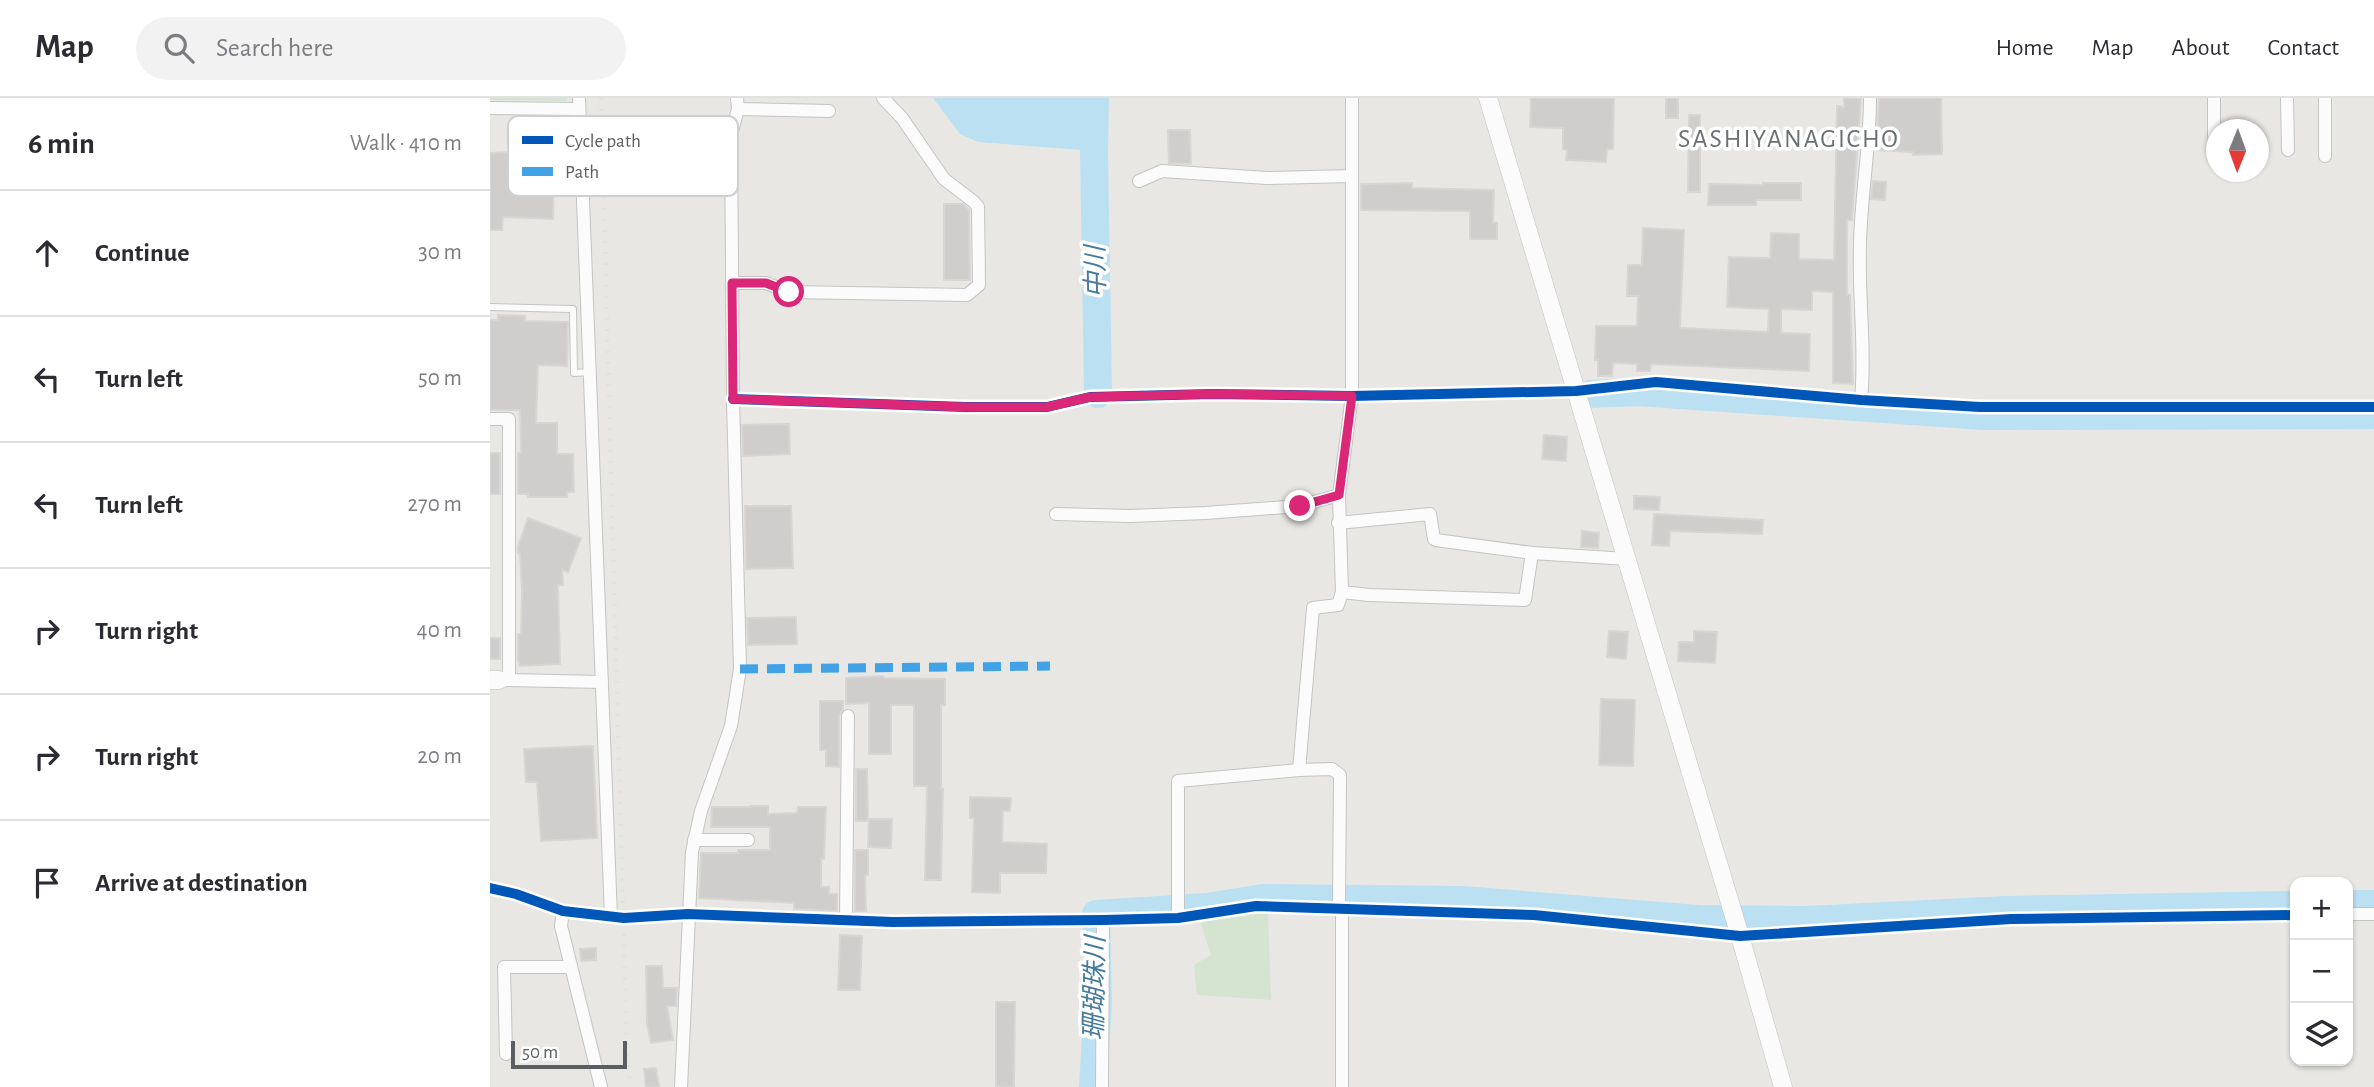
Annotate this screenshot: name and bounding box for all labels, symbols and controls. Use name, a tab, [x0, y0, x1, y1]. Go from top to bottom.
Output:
search box	[136, 17, 626, 80]
icon: search	[160, 29, 198, 67]
text: Map	[35, 31, 94, 64]
text: Search here	[216, 35, 334, 61]
text: Home	[1996, 36, 2054, 60]
text: Map	[2092, 36, 2134, 60]
text: About	[2172, 36, 2229, 60]
text: Contact	[2267, 36, 2339, 60]
legend	[508, 116, 738, 196]
north arrow	[2206, 119, 2269, 182]
district label: SASHIYANAGICHO	[1678, 126, 1900, 152]
text: 6 min	[28, 129, 95, 159]
text: Walk · 410 m	[350, 132, 462, 155]
text: Cycle path	[565, 132, 641, 151]
text: Path	[565, 163, 599, 182]
icon: ahead	[28, 234, 66, 272]
text: Continue	[95, 240, 190, 266]
text: 30 m	[418, 241, 462, 264]
water label: 中川	[1081, 243, 1109, 298]
route start	[773, 276, 804, 307]
icon: left	[28, 360, 66, 398]
text: Turn left	[95, 366, 183, 392]
text: 50 m	[418, 367, 462, 390]
icon: left	[28, 486, 66, 524]
route end	[1284, 490, 1315, 521]
text: Turn left	[95, 492, 183, 518]
text: 270 m	[408, 493, 462, 516]
icon: right	[28, 612, 66, 650]
text: Turn right	[95, 618, 198, 644]
text: 40 m	[417, 619, 462, 642]
icon: right	[28, 738, 66, 776]
text: Turn right	[95, 744, 198, 770]
text: 20 m	[417, 745, 462, 768]
icon: arrive	[28, 864, 66, 902]
text: Arrive at destination	[95, 870, 308, 896]
map controls	[2290, 877, 2353, 1066]
button: +	[2290, 877, 2353, 940]
water label: 珊瑚珠川	[1080, 933, 1109, 1040]
button: −	[2290, 940, 2353, 1003]
button: layers	[2290, 1003, 2353, 1066]
scale bar	[511, 1038, 626, 1070]
text: 50 m	[522, 1043, 558, 1062]

